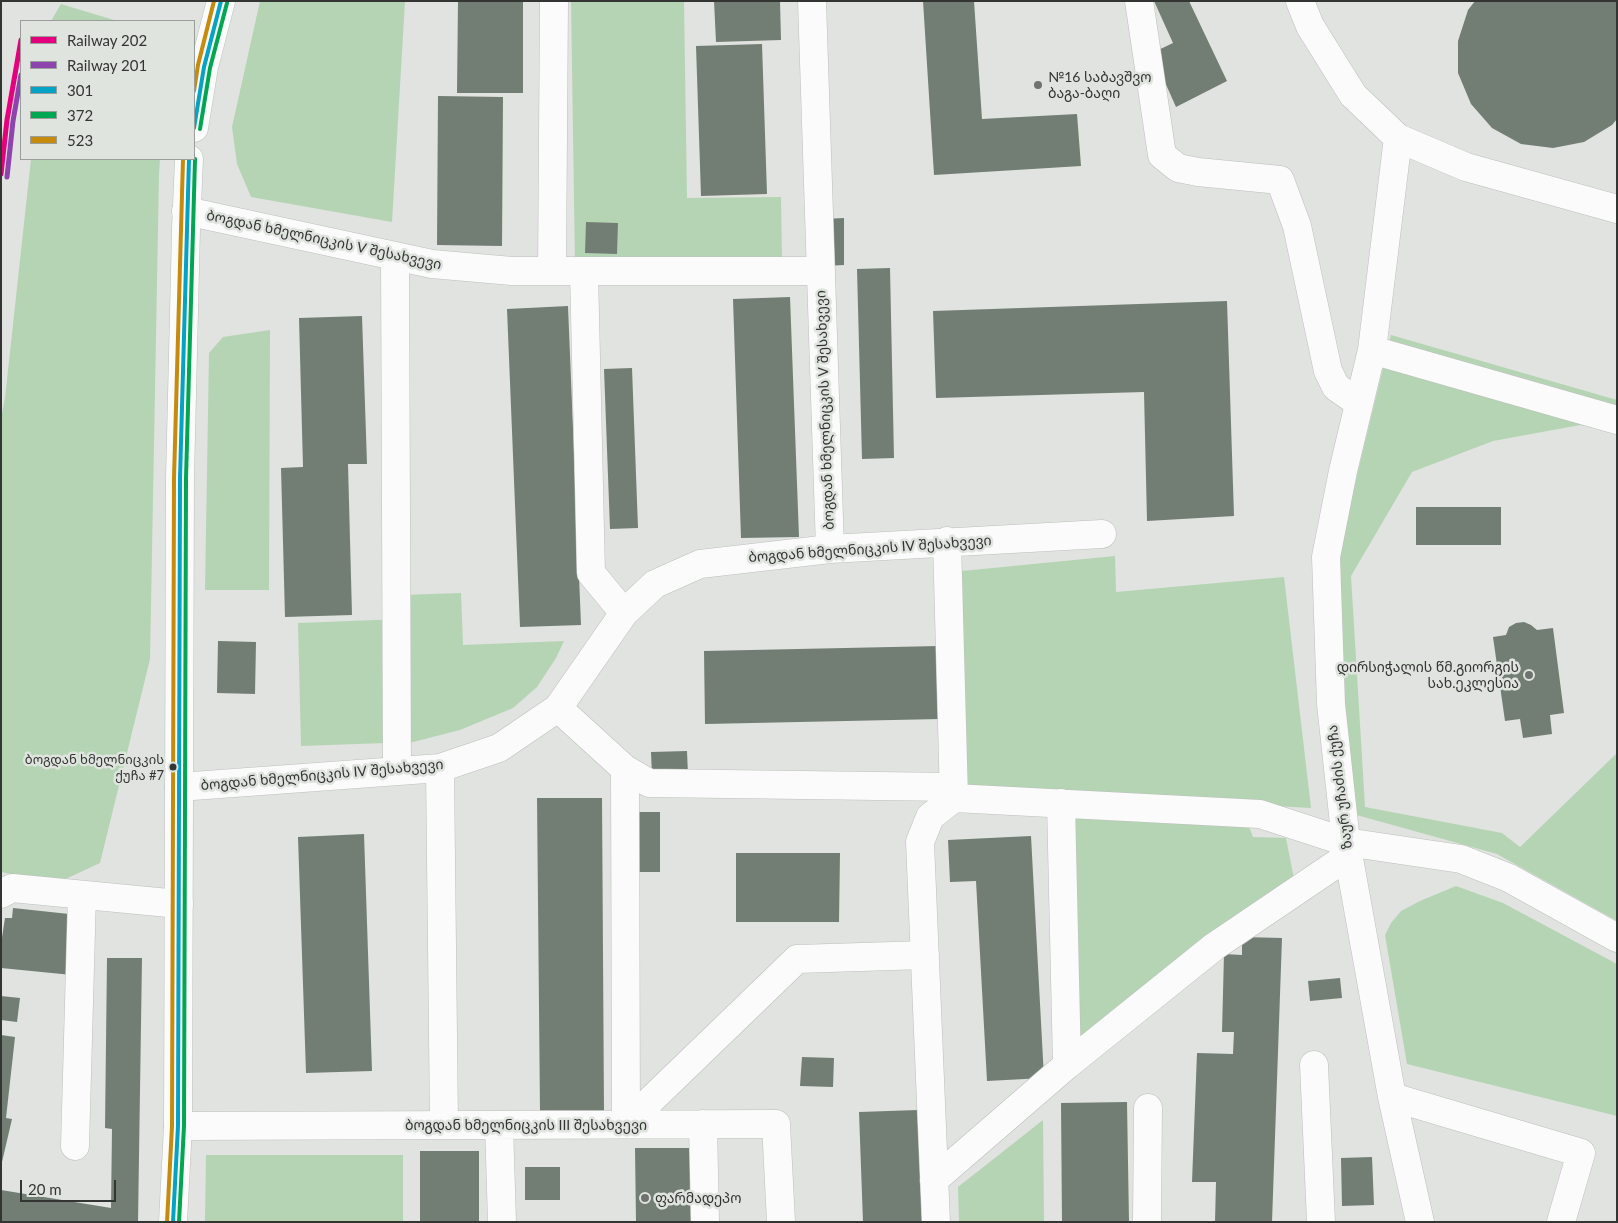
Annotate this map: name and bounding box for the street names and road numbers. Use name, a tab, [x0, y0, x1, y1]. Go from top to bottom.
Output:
street label: ბოგდან ხმელნიცკის V შესახვევი	[205, 207, 443, 273]
street label: ბოგდან ხმელნიცკის V შესახვევი	[812, 290, 838, 530]
street label: ბოგდან ხმელნიცკის IV შესახვევი	[748, 532, 992, 566]
street label: ზაურ უჩაძის ქუჩა	[1324, 724, 1356, 850]
street label: ბოგდან ხმელნიცკის IV შესახვევი	[200, 756, 444, 794]
street label: ბოგდან ხმელნიცკის III შესახვევი	[405, 1117, 647, 1133]

